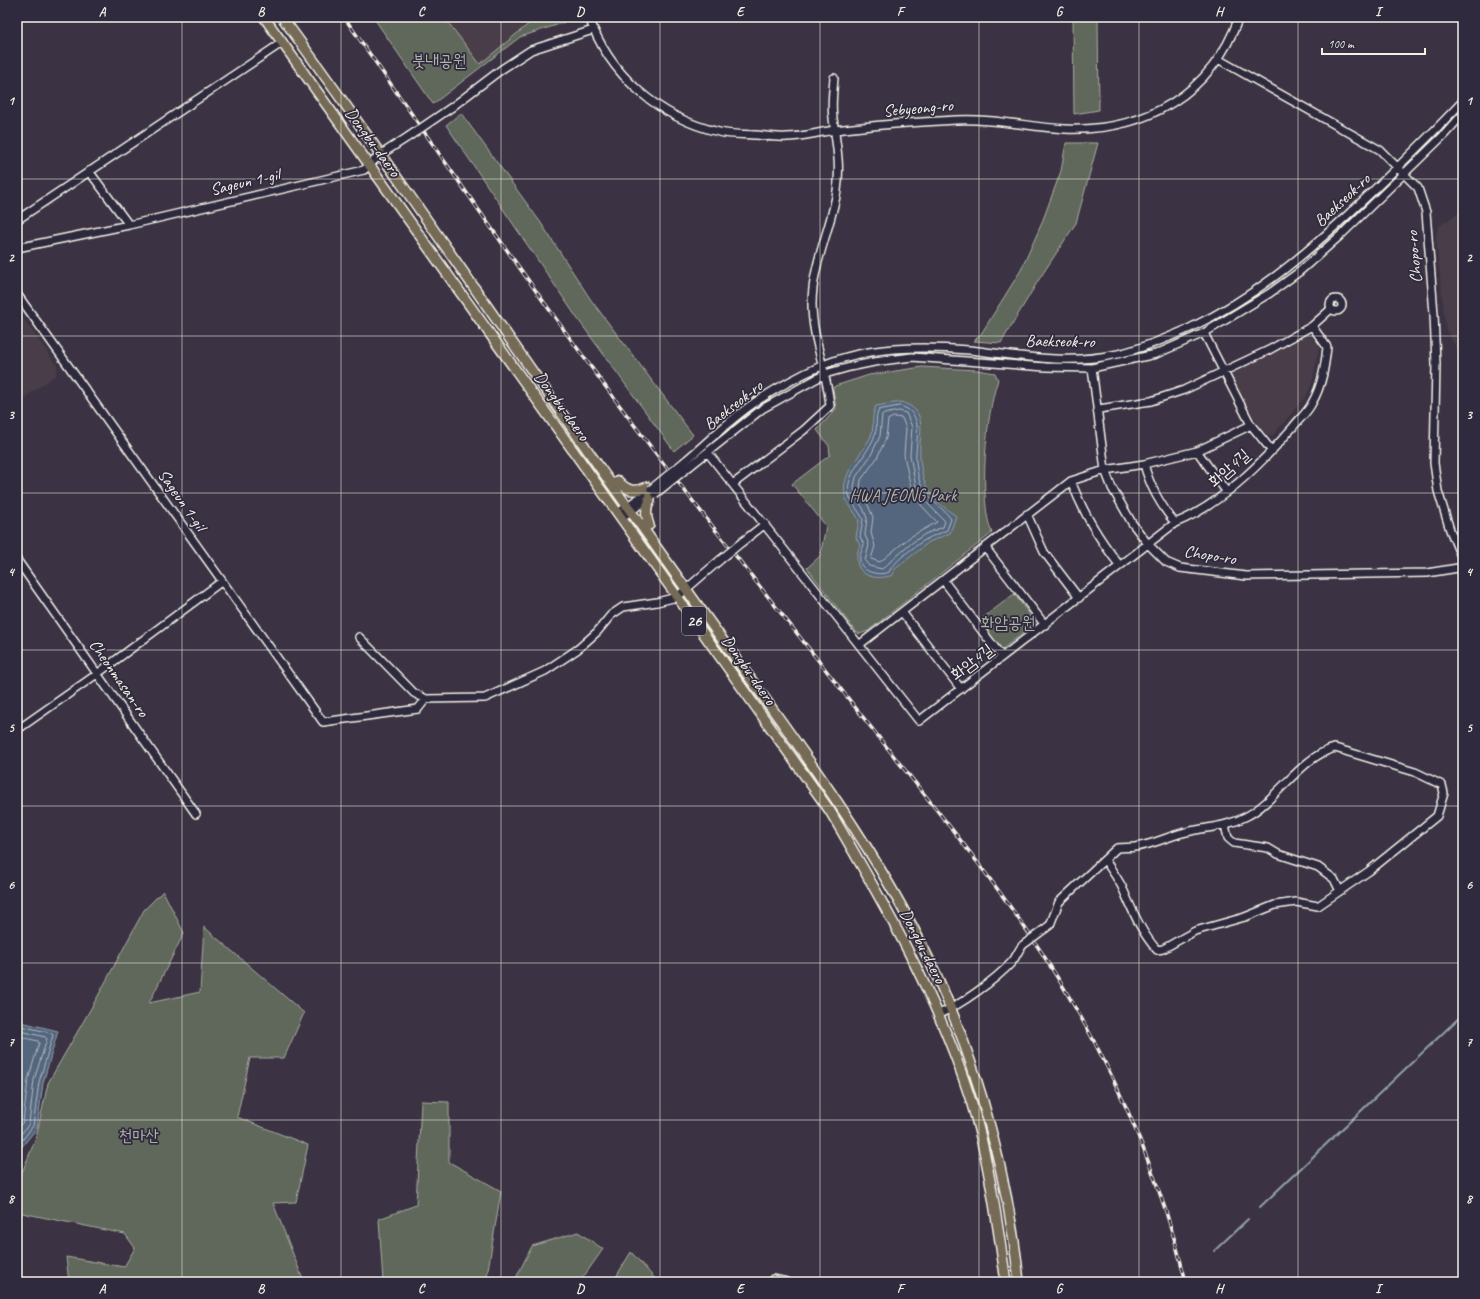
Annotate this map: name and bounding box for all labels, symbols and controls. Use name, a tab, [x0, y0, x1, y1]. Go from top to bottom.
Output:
text: A	[99, 4, 107, 20]
text: B	[258, 4, 266, 20]
text: C	[418, 4, 426, 20]
text: D	[576, 4, 585, 20]
text: E	[737, 4, 746, 20]
text: F	[897, 4, 906, 20]
text: G	[1056, 4, 1064, 20]
text: H	[1215, 4, 1225, 20]
text: I	[1375, 4, 1384, 20]
scale bar	[1322, 30, 1425, 56]
text: 100 m	[1328, 36, 1355, 52]
park label: 붓내공원	[412, 50, 466, 71]
text: 1	[8, 93, 16, 109]
text: 1	[1466, 93, 1474, 109]
street label: Sebyeong-ro	[882, 94, 955, 121]
street label: Dongbu-daero	[341, 103, 406, 182]
street label: Sageun 1-gil	[208, 163, 285, 200]
street label: Baekseok-ro	[1310, 168, 1375, 231]
street label: Chopo-ro	[1401, 229, 1427, 284]
text: 2	[8, 250, 15, 266]
text: 2	[1466, 250, 1473, 266]
street label: Baekseok-ro	[1025, 330, 1096, 352]
street label: Dongbu-daero	[530, 367, 595, 446]
street label: Baekseok-ro	[699, 375, 768, 435]
text: 3	[8, 407, 15, 423]
text: 3	[1466, 407, 1473, 423]
street label: 화암4길	[1204, 444, 1254, 492]
street label: Sageun 1-gil	[153, 465, 213, 537]
park label: HWA JEONG Park	[850, 485, 958, 506]
street label: Chopo-ro	[1183, 541, 1238, 570]
text: 4	[8, 564, 16, 580]
text: 4	[1466, 564, 1474, 580]
road number: 26	[682, 607, 706, 635]
park label: 화암공원	[981, 612, 1035, 633]
street label: Dongbu-daero	[717, 631, 781, 710]
street label: Cheonmasan-ro	[85, 635, 154, 722]
street label: 화암4길	[946, 639, 998, 685]
text: 5	[8, 720, 15, 736]
text: 5	[1466, 720, 1473, 736]
text: 6	[8, 877, 15, 893]
text: 6	[1466, 877, 1473, 893]
street label: Dongbu-daero	[895, 905, 951, 988]
text: 7	[8, 1034, 15, 1050]
text: 7	[1466, 1034, 1473, 1050]
park label: 천마산	[118, 1125, 160, 1146]
text: 8	[8, 1191, 16, 1207]
text: 8	[1466, 1191, 1474, 1207]
text: A	[99, 1281, 107, 1297]
text: B	[258, 1281, 266, 1297]
text: C	[418, 1281, 426, 1297]
text: D	[576, 1281, 585, 1297]
text: E	[737, 1281, 746, 1297]
text: F	[897, 1281, 906, 1297]
text: G	[1056, 1281, 1064, 1297]
text: H	[1215, 1281, 1225, 1297]
text: I	[1375, 1281, 1384, 1297]

